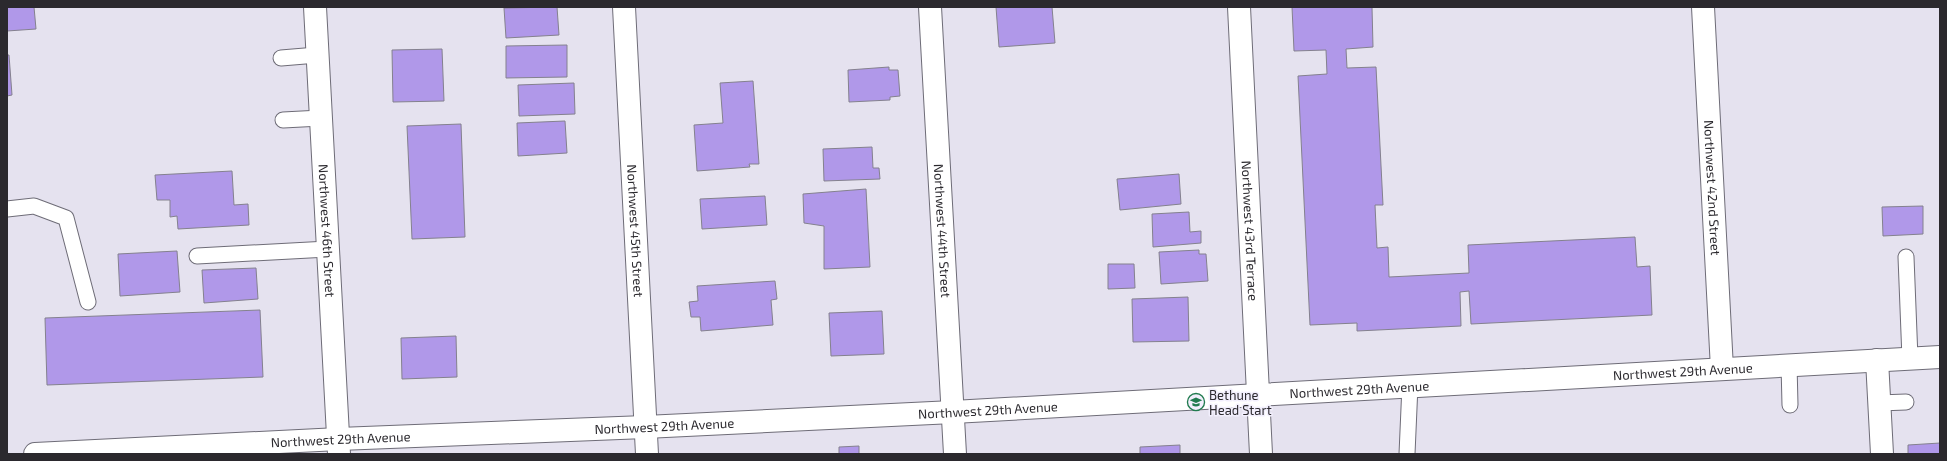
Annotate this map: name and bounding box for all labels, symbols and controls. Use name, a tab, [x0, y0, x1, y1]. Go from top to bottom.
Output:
street label: Northwest 42nd Street	[1701, 120, 1724, 256]
street label: Northwest 43rd Terrace	[1239, 160, 1261, 301]
street label: Northwest 44th Street	[931, 163, 954, 298]
street label: Northwest 46th Street	[315, 164, 339, 298]
street label: Northwest 45th Street	[624, 164, 647, 298]
street label: Northwest 29th Avenue	[1613, 359, 1753, 383]
street label: Northwest 29th Avenue	[1289, 377, 1430, 401]
place label: Bethune Head Start	[1209, 387, 1272, 418]
school or university icon: Bethune Head Start	[1186, 392, 1206, 412]
street label: Northwest 29th Avenue	[918, 398, 1058, 422]
street label: Northwest 29th Avenue	[594, 415, 735, 437]
street label: Northwest 29th Avenue	[270, 428, 411, 450]

